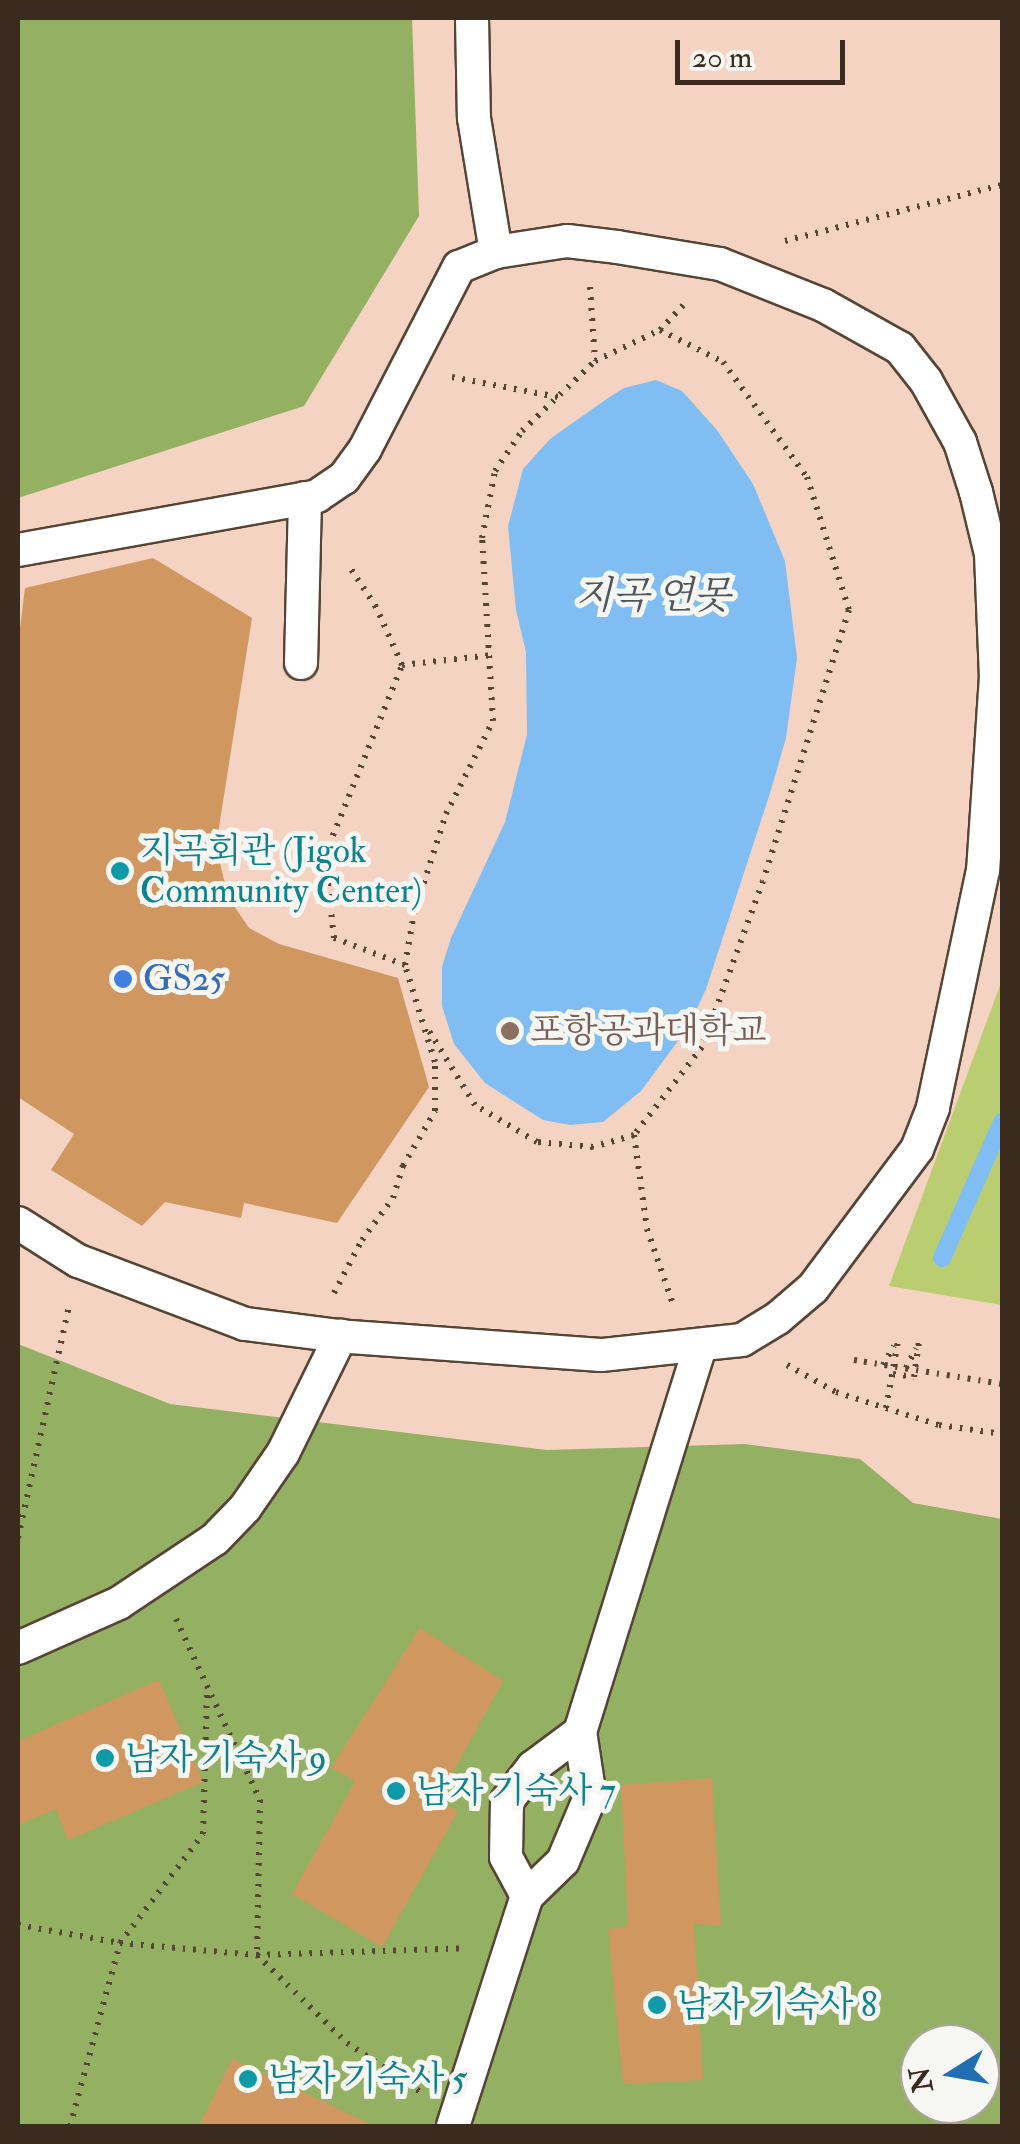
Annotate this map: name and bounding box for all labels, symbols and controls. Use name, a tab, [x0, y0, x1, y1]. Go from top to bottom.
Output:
scale bar	[680, 20, 850, 82]
text: 20 m	[692, 39, 752, 76]
water label: 지곡 연못	[576, 574, 730, 620]
place label: 지곡회관 (Jigok Community Center)	[140, 830, 422, 912]
marker: 지곡회관 (Jigok Community Center)	[109, 860, 131, 882]
place label: GS25	[143, 958, 225, 1000]
marker: GS25	[112, 968, 134, 990]
place label: 포항공과대학교	[530, 1010, 767, 1052]
marker: 포항공과대학교	[499, 1020, 521, 1042]
place label: 남자 기숙사 9	[125, 1737, 327, 1779]
marker: 남자 기숙사 9	[94, 1747, 116, 1769]
place label: 남자 기숙사 7	[416, 1770, 616, 1812]
marker: 남자 기숙사 7	[385, 1780, 407, 1802]
place label: 남자 기숙사 8	[677, 1984, 877, 2026]
marker: 남자 기숙사 8	[646, 1994, 668, 2016]
north arrow	[900, 2024, 1000, 2124]
place label: 남자 기숙사 5	[268, 2058, 467, 2100]
text: N	[902, 2064, 942, 2095]
marker: 남자 기숙사 5	[237, 2068, 259, 2090]

